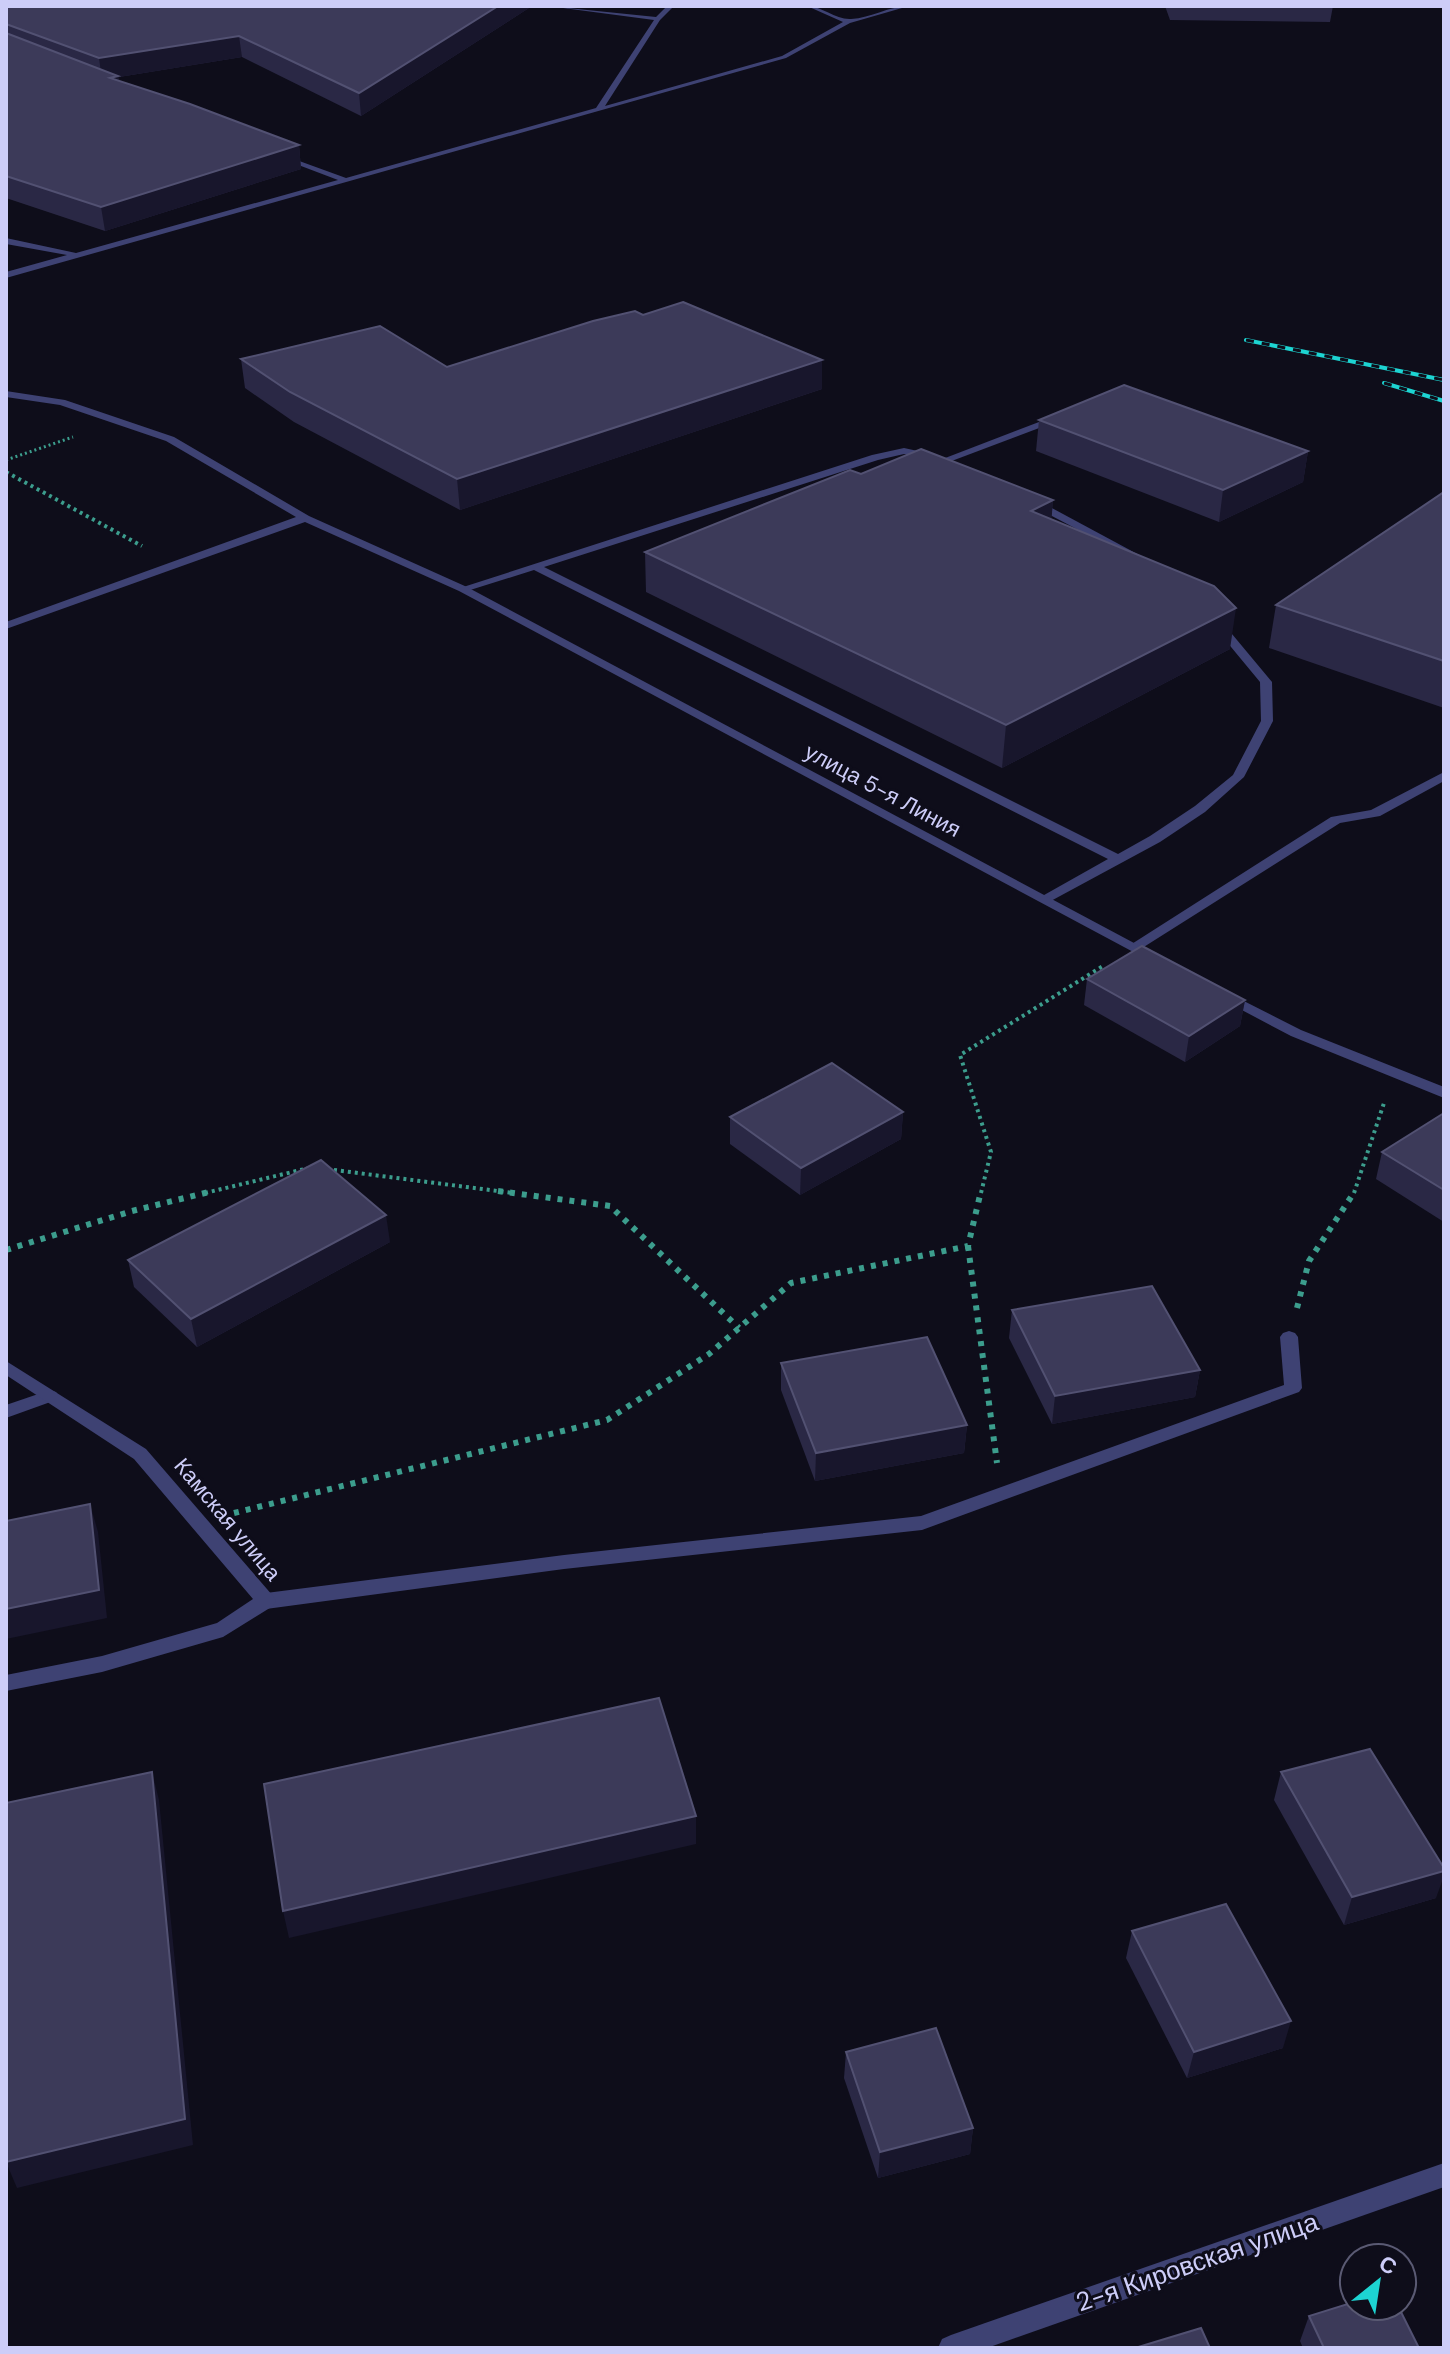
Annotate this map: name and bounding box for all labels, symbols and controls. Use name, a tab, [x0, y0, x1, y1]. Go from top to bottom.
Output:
street label: улица 5-я Линия	[800, 737, 966, 844]
street label: Камская улица	[168, 1452, 288, 1587]
street label: 2-я Кировская улица	[1071, 2204, 1323, 2319]
north arrow	[1338, 2242, 1418, 2322]
text: С	[1374, 2249, 1402, 2282]

